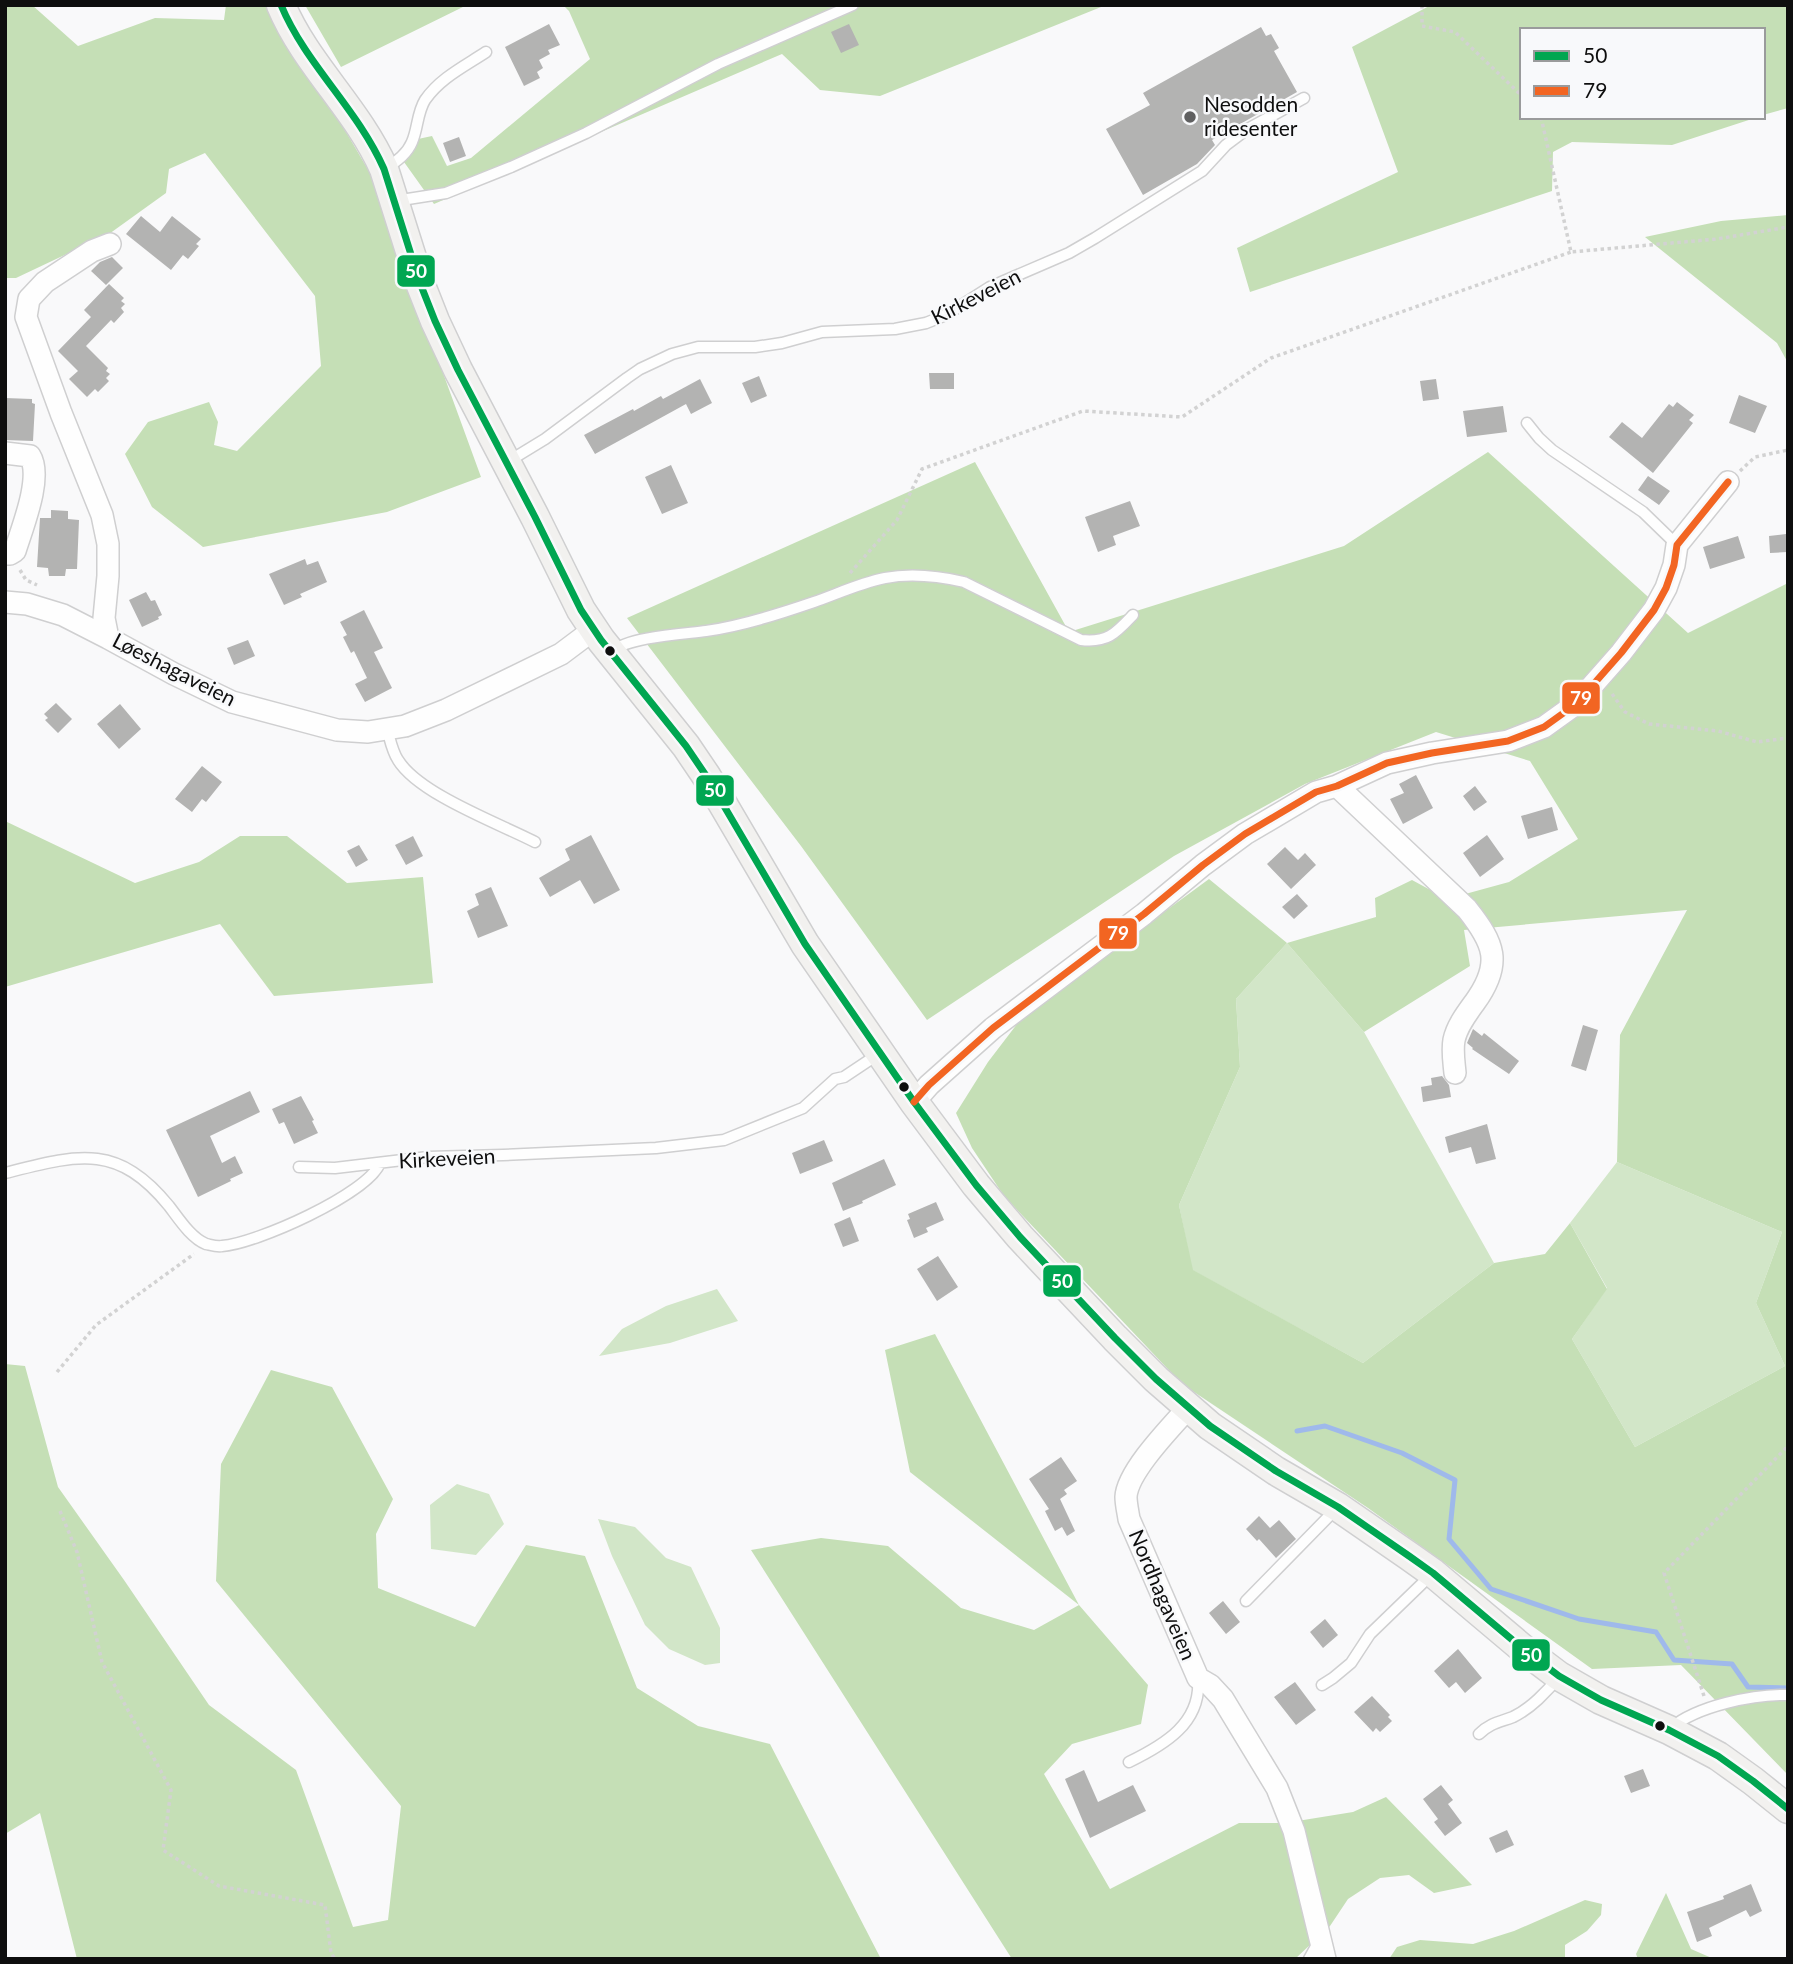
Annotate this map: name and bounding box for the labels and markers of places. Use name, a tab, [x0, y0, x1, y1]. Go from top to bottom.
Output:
place label: Nesodden ridesenter	[1204, 91, 1298, 140]
marker: Nesodden ridesenter	[1182, 109, 1198, 125]
unlabelled marker	[603, 644, 617, 658]
unlabelled marker	[897, 1080, 911, 1094]
unlabelled marker	[1653, 1719, 1667, 1733]

